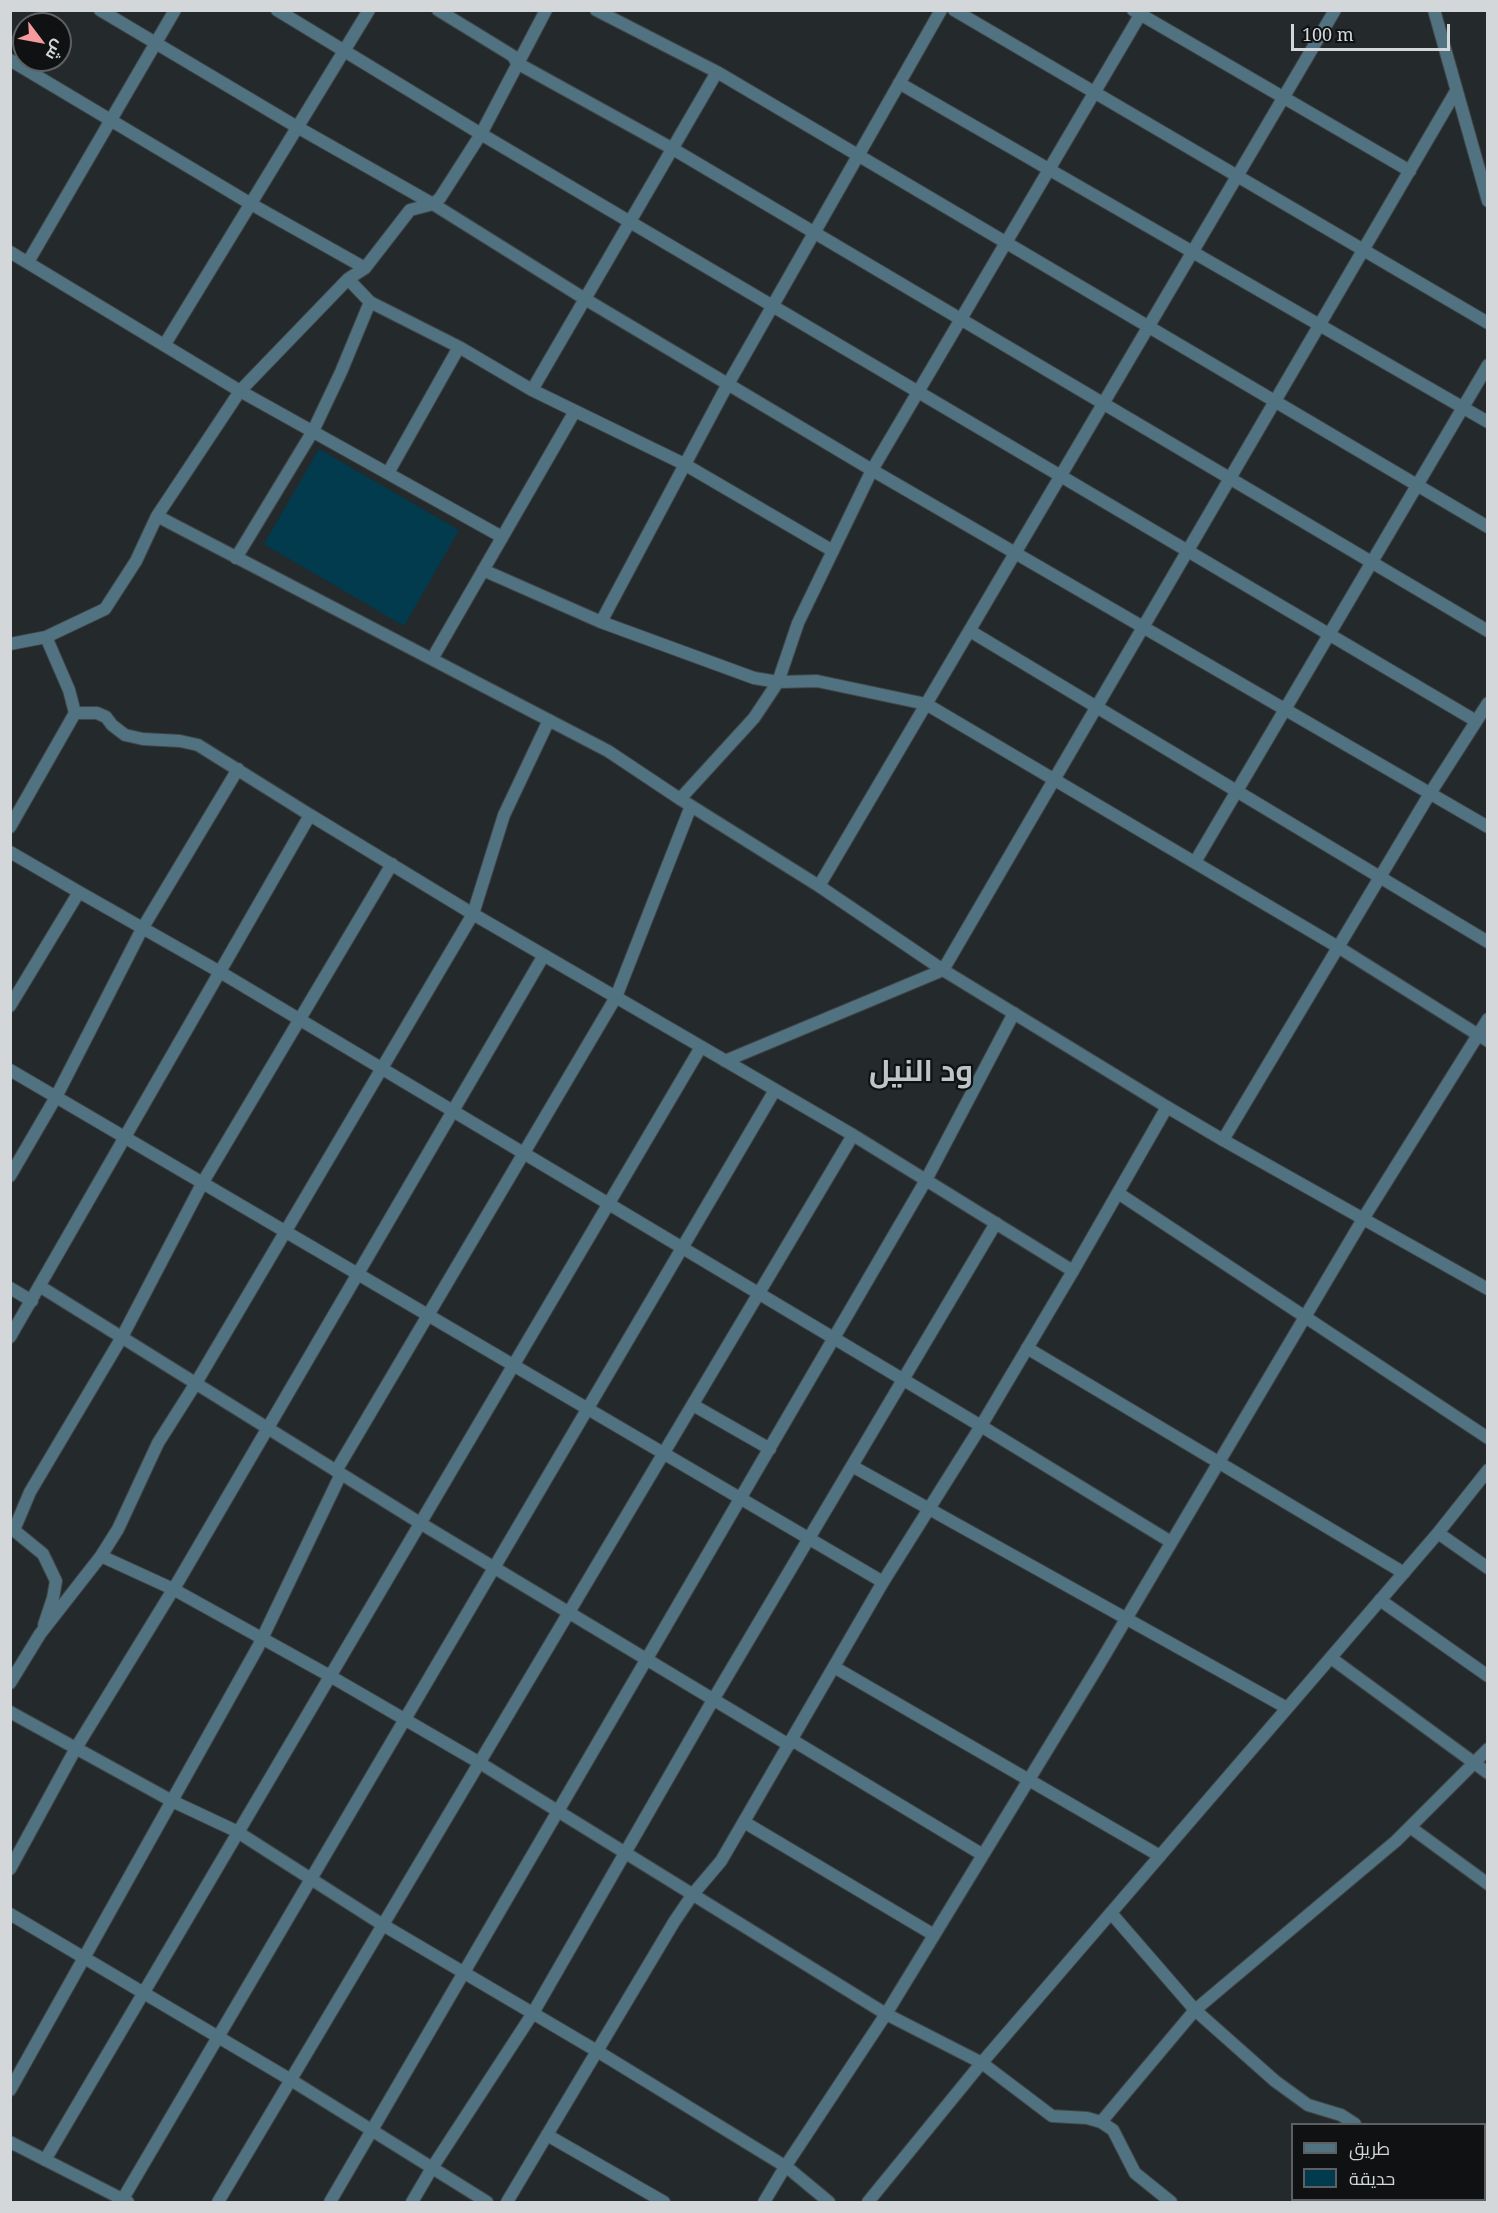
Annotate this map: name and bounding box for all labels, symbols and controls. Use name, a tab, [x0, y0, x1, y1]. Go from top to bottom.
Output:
north arrow	[12, 12, 72, 72]
scale bar	[1294, 12, 1453, 50]
text: 100 m	[1302, 22, 1354, 46]
text: ش	[41, 36, 70, 65]
district label: ود النيل	[869, 1054, 973, 1090]
legend	[1291, 2123, 1486, 2201]
text: طريق	[1349, 2136, 1390, 2160]
text: حديقة	[1349, 2166, 1395, 2190]

